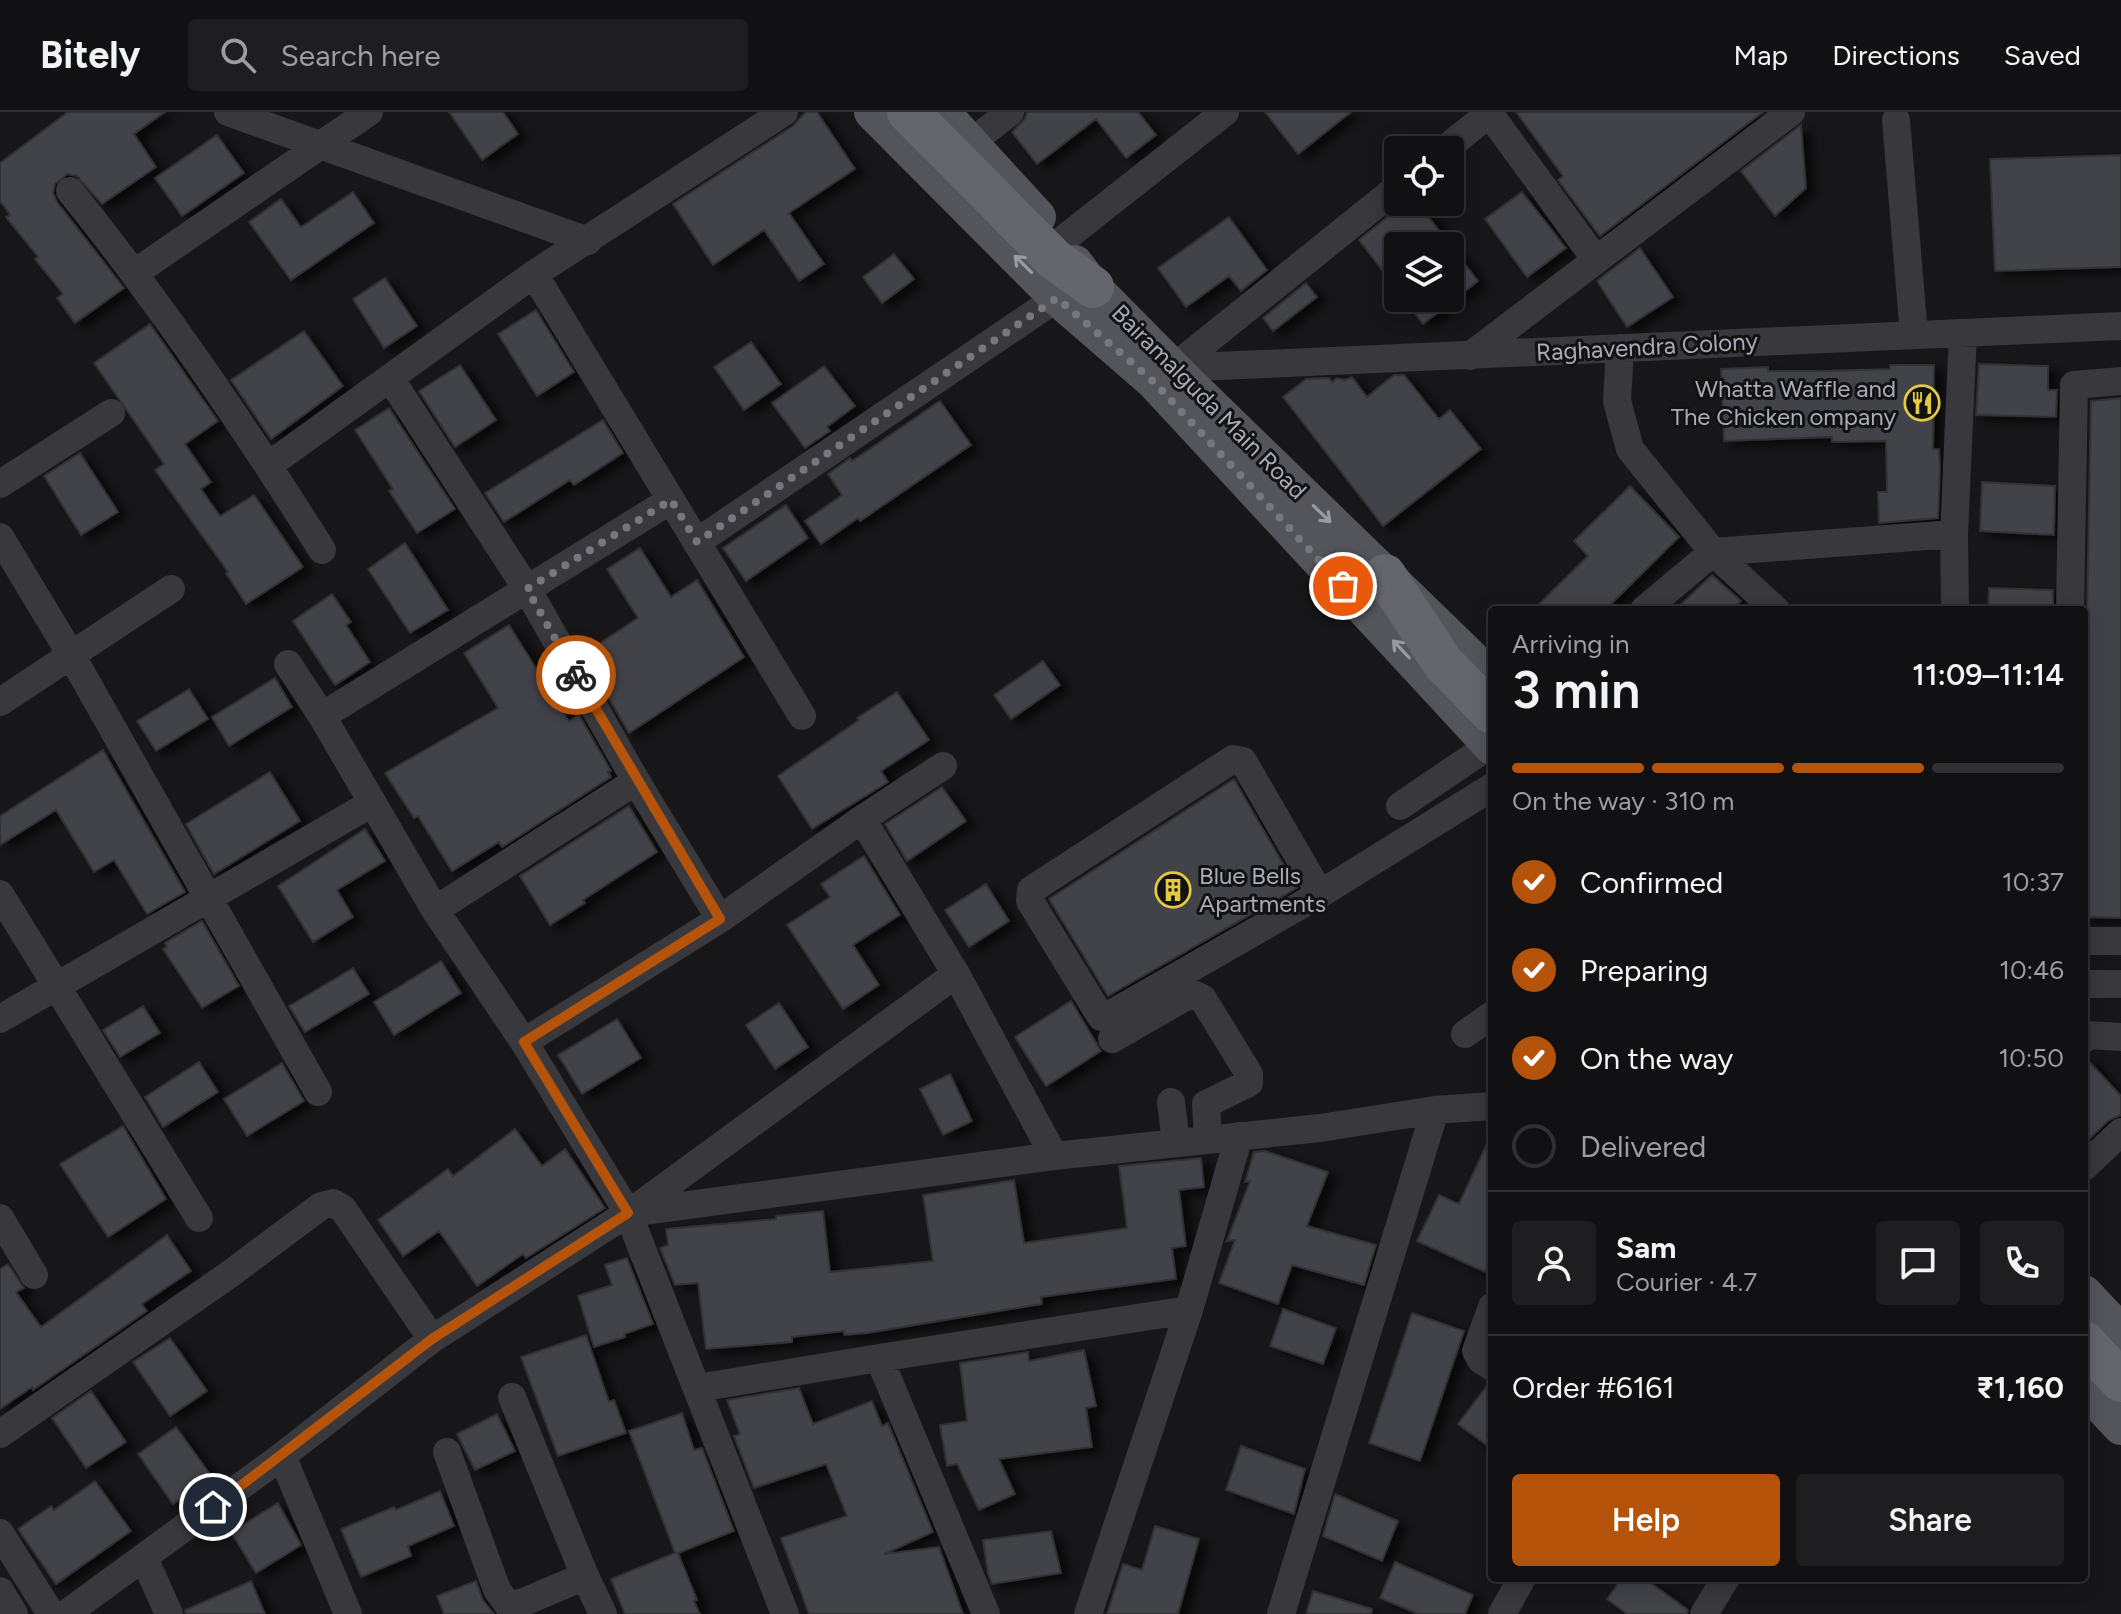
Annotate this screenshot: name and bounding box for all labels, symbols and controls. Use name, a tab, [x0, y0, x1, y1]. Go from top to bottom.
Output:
search box	[188, 19, 748, 91]
text: Bitely	[40, 32, 140, 78]
icon: search	[216, 33, 260, 77]
text: Search here	[280, 37, 441, 74]
text: Map	[1734, 38, 1788, 72]
text: Directions	[1832, 38, 1960, 72]
text: Saved	[2004, 38, 2081, 72]
map controls	[1384, 136, 1464, 312]
button: locate	[1384, 136, 1464, 216]
button: layers	[1384, 232, 1464, 312]
one-way arrow	[1014, 255, 1033, 274]
street label: Bairamalguda Main Road	[1106, 298, 1313, 505]
street label: Raghavendra Colony	[1535, 326, 1759, 367]
place label: Whatta Waffle and The Chicken ompany	[1671, 374, 1896, 431]
restaurant icon: Whatta Waffle and The Chicken ompany	[1903, 384, 1941, 422]
one-way arrow	[1312, 504, 1332, 523]
pin	[1309, 552, 1377, 620]
icon: bag	[1321, 564, 1365, 608]
text: Arriving in	[1512, 628, 1630, 660]
courier	[536, 635, 616, 715]
one-way arrow	[1393, 639, 1411, 659]
icon: bike	[554, 653, 598, 697]
text: 11:09–11:14	[1912, 656, 2064, 693]
text: 3 min	[1512, 659, 1640, 721]
text: On the way · 310 m	[1512, 785, 1734, 817]
icon: check	[1512, 860, 1556, 904]
place label: Blue Bells Apartments	[1199, 861, 1326, 918]
text: Confirmed	[1580, 864, 1723, 901]
text: 10:37	[2002, 866, 2064, 898]
building icon: Blue Bells Apartments	[1154, 871, 1192, 909]
icon: check	[1512, 948, 1556, 992]
text: Preparing	[1580, 952, 1708, 989]
text: 10:46	[1999, 954, 2064, 986]
icon: check	[1512, 1036, 1556, 1080]
text: On the way	[1580, 1040, 1733, 1077]
text: 10:50	[1998, 1042, 2064, 1074]
text: Delivered	[1580, 1128, 1706, 1165]
button: person	[1512, 1221, 1596, 1305]
button: chat	[1876, 1221, 1960, 1305]
button: phone	[1980, 1221, 2064, 1305]
text: Sam	[1616, 1229, 1676, 1266]
text: Courier · 4.7	[1616, 1266, 1757, 1298]
text: Order #6161	[1512, 1369, 1675, 1406]
text: ₹1,160	[1976, 1369, 2064, 1406]
pin	[179, 1473, 247, 1541]
button: Help	[1512, 1474, 1780, 1566]
button: Share	[1796, 1474, 2064, 1566]
icon: home	[191, 1485, 235, 1529]

